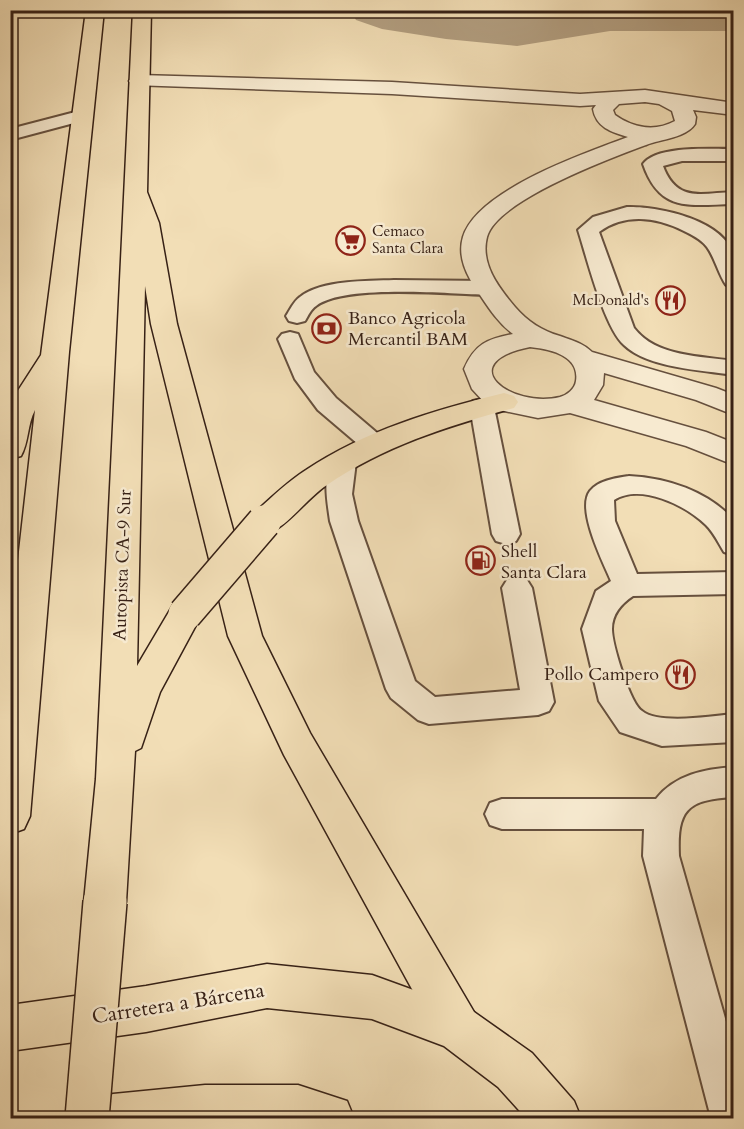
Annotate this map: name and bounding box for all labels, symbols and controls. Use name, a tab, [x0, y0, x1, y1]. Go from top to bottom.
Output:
place label: Cemaco Santa Clara	[372, 221, 444, 258]
supermarket icon: Cemaco Santa Clara	[335, 224, 367, 256]
restaurant icon: McDonald's	[654, 284, 686, 316]
place label: McDonald's	[573, 290, 649, 310]
place label: Banco Agricola Mercantil BAM	[348, 306, 468, 352]
bank icon: Banco Agricola Mercantil BAM	[311, 312, 343, 344]
street label: Autopista CA-9 Sur	[107, 489, 138, 641]
place label: Shell Santa Clara	[501, 539, 587, 585]
fuel station icon: Shell Santa Clara	[464, 545, 496, 577]
restaurant icon: Pollo Campero	[664, 658, 696, 690]
place label: Pollo Campero	[544, 662, 659, 687]
street label: Carretera a Bárcena	[90, 976, 266, 1031]

